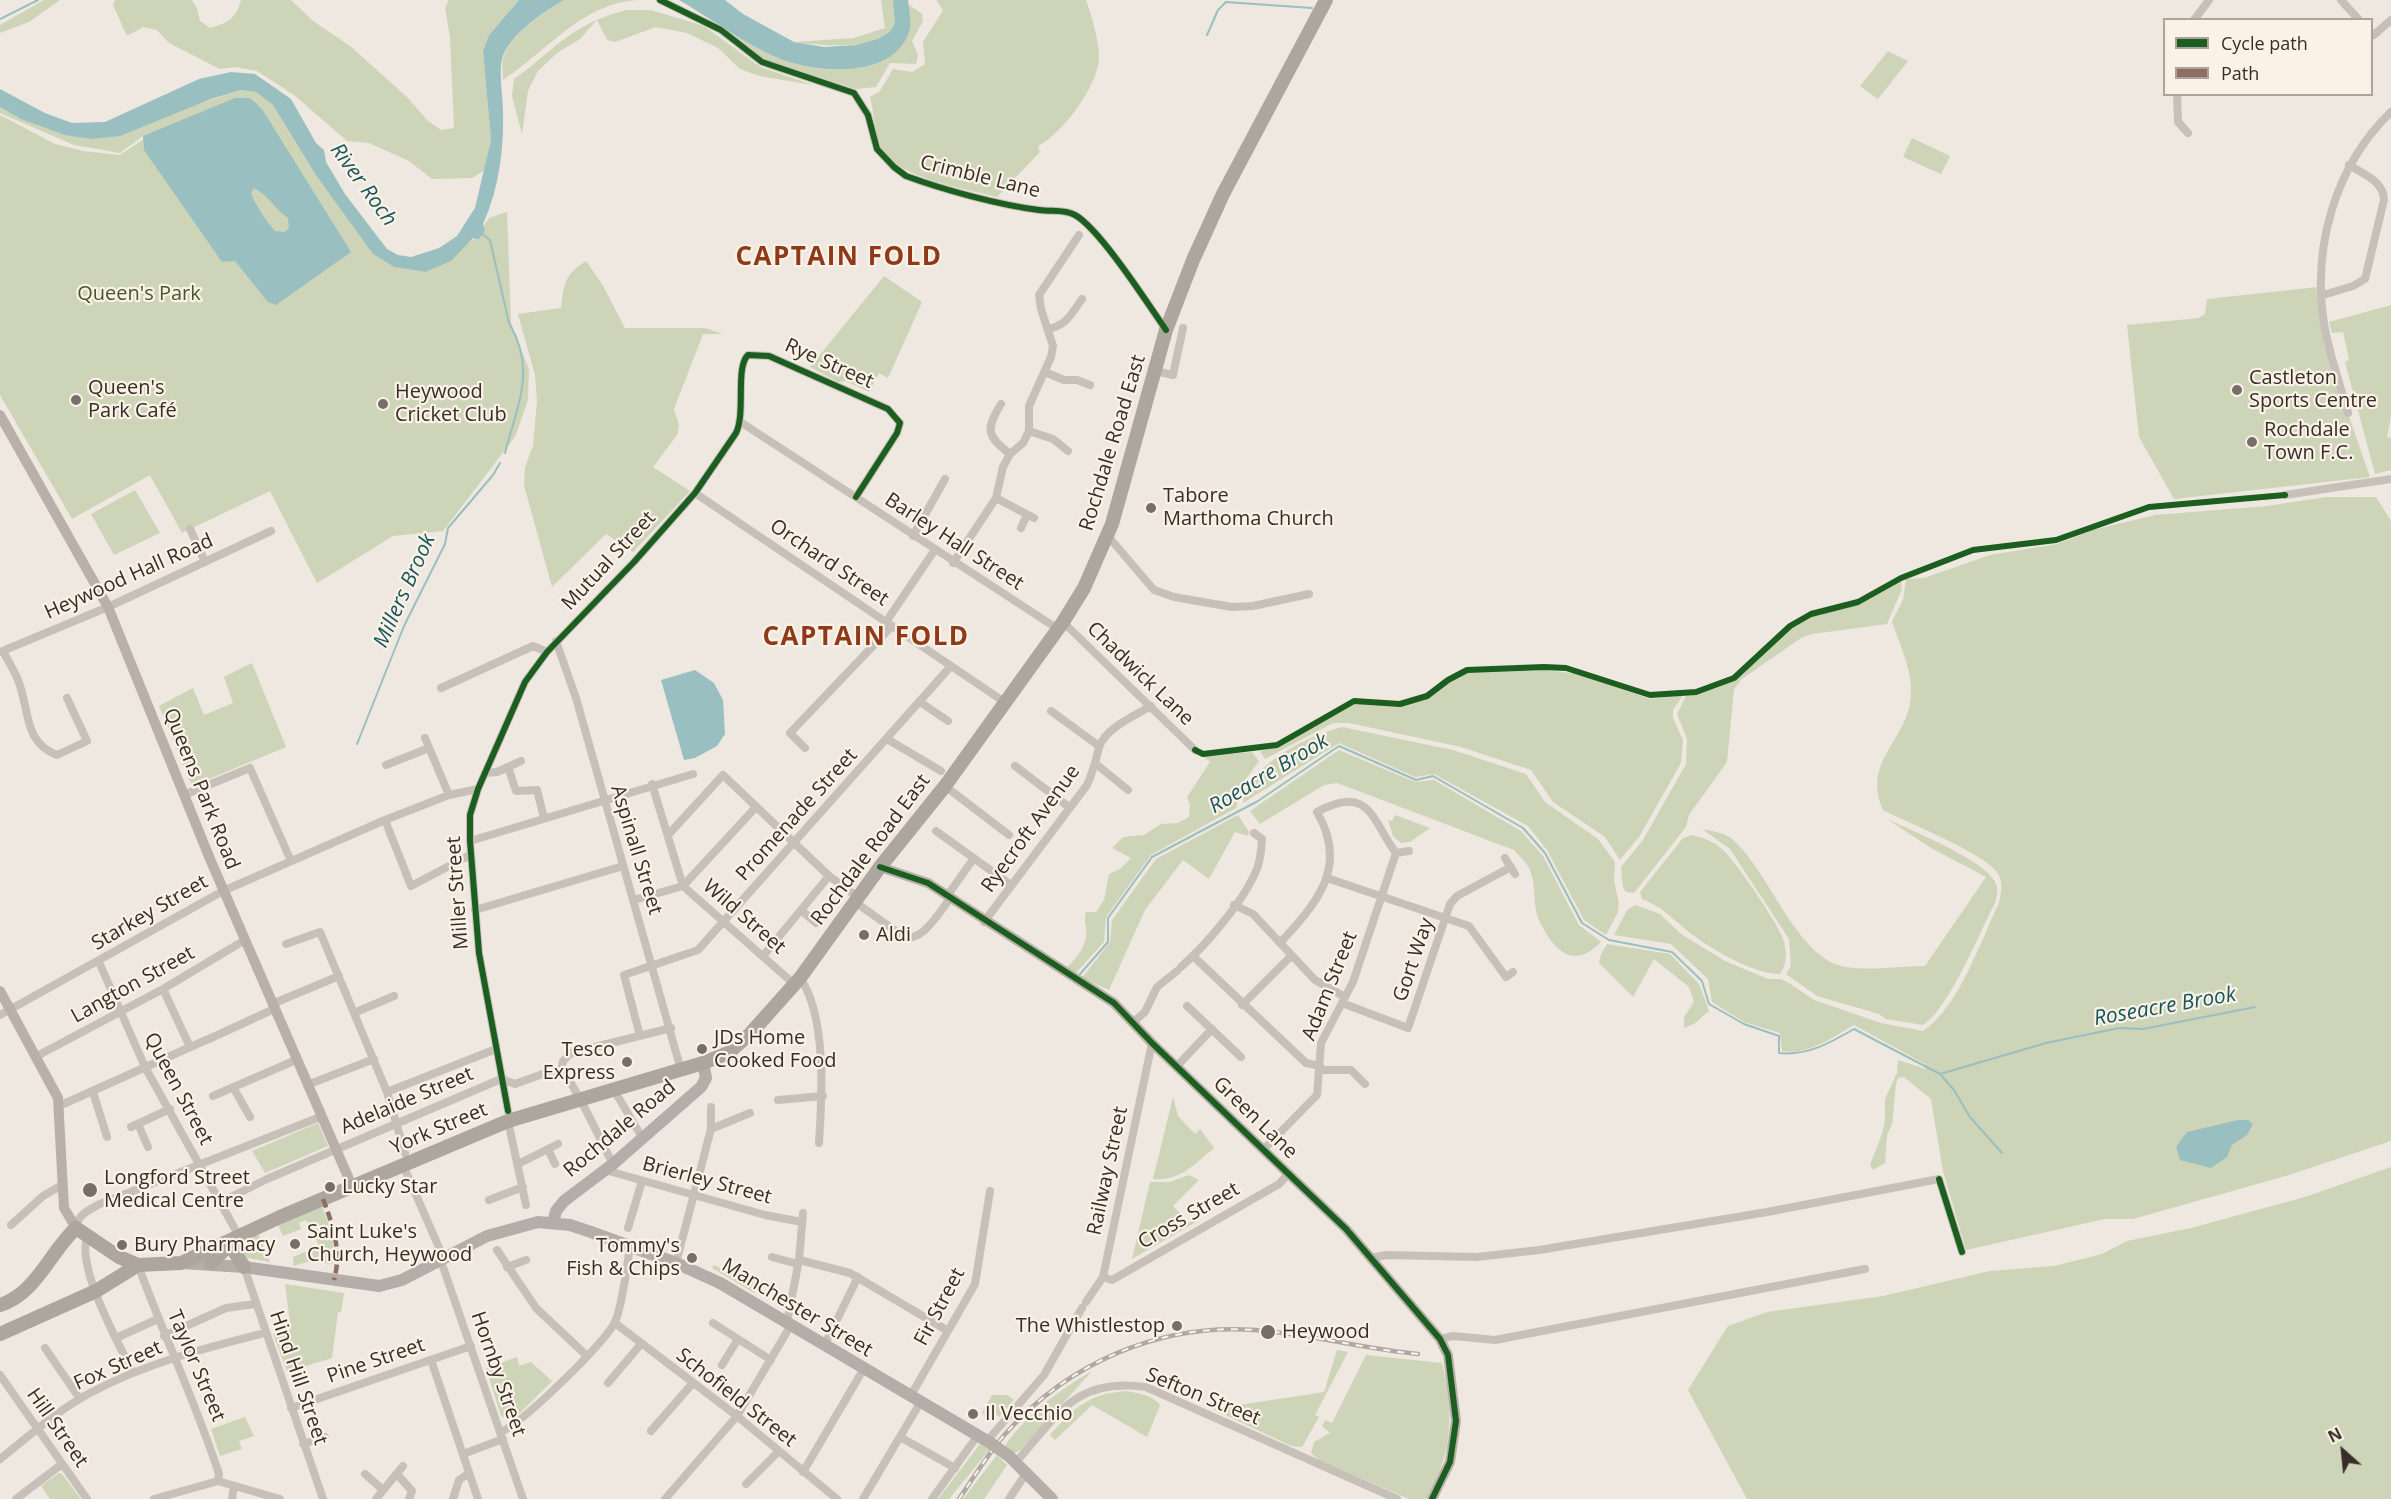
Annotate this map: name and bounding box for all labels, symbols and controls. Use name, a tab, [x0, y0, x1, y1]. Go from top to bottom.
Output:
legend	[2163, 18, 2373, 96]
text: Cycle path	[2221, 31, 2308, 55]
text: Path	[2221, 61, 2259, 85]
water label: River Roch	[324, 139, 402, 231]
street label: Crimble Lane	[917, 150, 1043, 204]
district label: CAPTAIN FOLD	[735, 242, 943, 274]
park label: Queen's Park	[77, 282, 201, 306]
street label: Rye Street	[781, 334, 877, 394]
street label: Rochdale Road East	[1075, 352, 1151, 534]
place label: Castleton Sports Centre	[2249, 366, 2377, 413]
place label: Queen's Park Café	[88, 376, 177, 423]
place label: Heywood Cricket Club	[395, 380, 507, 427]
marker: Castleton Sports Centre	[2230, 383, 2244, 397]
marker: Queen's Park Café	[69, 393, 83, 407]
marker: Heywood Cricket Club	[376, 397, 390, 411]
place label: Rochdale Town F.C.	[2264, 418, 2353, 465]
marker: Rochdale Town F.C.	[2245, 435, 2259, 449]
place label: Tabore Marthoma Church	[1163, 484, 1334, 531]
street label: Barley Hall Street	[880, 488, 1028, 596]
marker: Tabore Marthoma Church	[1144, 501, 1158, 515]
street label: Mutual Street	[557, 506, 661, 616]
street label: Orchard Street	[765, 514, 893, 612]
street label: Heywood Hall Road	[41, 529, 217, 625]
water label: Millers Brook	[369, 530, 441, 652]
street label: Chadwick Lane	[1082, 617, 1198, 731]
district label: CAPTAIN FOLD	[762, 622, 970, 654]
street label: Queens Park Road	[158, 705, 244, 873]
water label: Roeacre Brook	[1205, 729, 1333, 819]
street label: Promenade Street	[731, 744, 863, 886]
street label: Ryecroft Avenue	[977, 760, 1085, 898]
street label: Rochdale Road East	[806, 770, 936, 930]
street label: Aspinall Street	[605, 782, 667, 918]
street label: Miller Street	[442, 836, 474, 950]
street label: Starkey Street	[88, 870, 212, 956]
street label: Wild Street	[698, 875, 790, 959]
street label: Gort Way	[1389, 915, 1439, 1005]
place label: Aldi	[876, 923, 911, 947]
marker: Aldi	[857, 928, 871, 942]
street label: Adam Street	[1297, 928, 1363, 1044]
street label: Langton Street	[67, 941, 199, 1029]
water label: Roseacre Brook	[2092, 982, 2238, 1032]
place label: JDs Home Cooked Food	[714, 1026, 836, 1073]
street label: Queen Street	[138, 1029, 218, 1149]
place label: Tesco Express	[543, 1038, 615, 1085]
marker: JDs Home Cooked Food	[695, 1042, 709, 1056]
marker: Tesco Express	[620, 1055, 634, 1069]
street label: Adelaide Street	[337, 1062, 477, 1140]
street label: Green Lane	[1208, 1072, 1302, 1164]
street label: Rochdale Road	[559, 1075, 681, 1183]
street label: York Street	[387, 1098, 491, 1160]
street label: Railway Street	[1083, 1104, 1133, 1238]
street label: Brierley Street	[640, 1152, 774, 1210]
place label: Longford Street Medical Centre	[104, 1166, 250, 1213]
place label: Lucky Star	[342, 1175, 437, 1199]
street label: Cross Street	[1134, 1177, 1244, 1255]
marker: Lucky Star	[323, 1180, 337, 1194]
marker: Longford Street Medical Centre	[81, 1181, 99, 1199]
place label: Saint Luke's Church, Heywood	[307, 1220, 472, 1267]
place label: Bury Pharmacy	[134, 1233, 275, 1257]
place label: Tommy's Fish & Chips	[566, 1234, 680, 1281]
marker: Saint Luke's Church, Heywood	[288, 1237, 302, 1251]
marker: Bury Pharmacy	[115, 1238, 129, 1252]
marker: Tommy's Fish & Chips	[685, 1251, 699, 1265]
street label: Manchester Street	[717, 1254, 877, 1362]
street label: Fir Street	[910, 1264, 970, 1350]
street label: Taylor Street	[162, 1307, 230, 1425]
street label: Hind Hill Street	[264, 1308, 332, 1448]
street label: Hornby Street	[465, 1308, 531, 1440]
place label: The Whistlestop	[1016, 1314, 1165, 1338]
marker: The Whistlestop	[1170, 1319, 1184, 1333]
place label: Heywood	[1282, 1320, 1370, 1344]
marker: Heywood	[1259, 1323, 1277, 1341]
street label: Pine Street	[324, 1333, 428, 1389]
street label: Fox Street	[70, 1336, 166, 1396]
street label: Schofield Street	[671, 1344, 801, 1452]
street label: Sefton Street	[1142, 1363, 1264, 1431]
street label: Hill Street	[21, 1384, 93, 1472]
place label: Il Vecchio	[985, 1402, 1072, 1426]
marker: Il Vecchio	[966, 1407, 980, 1421]
north arrow	[2313, 1421, 2373, 1481]
text: N	[2324, 1422, 2346, 1448]

